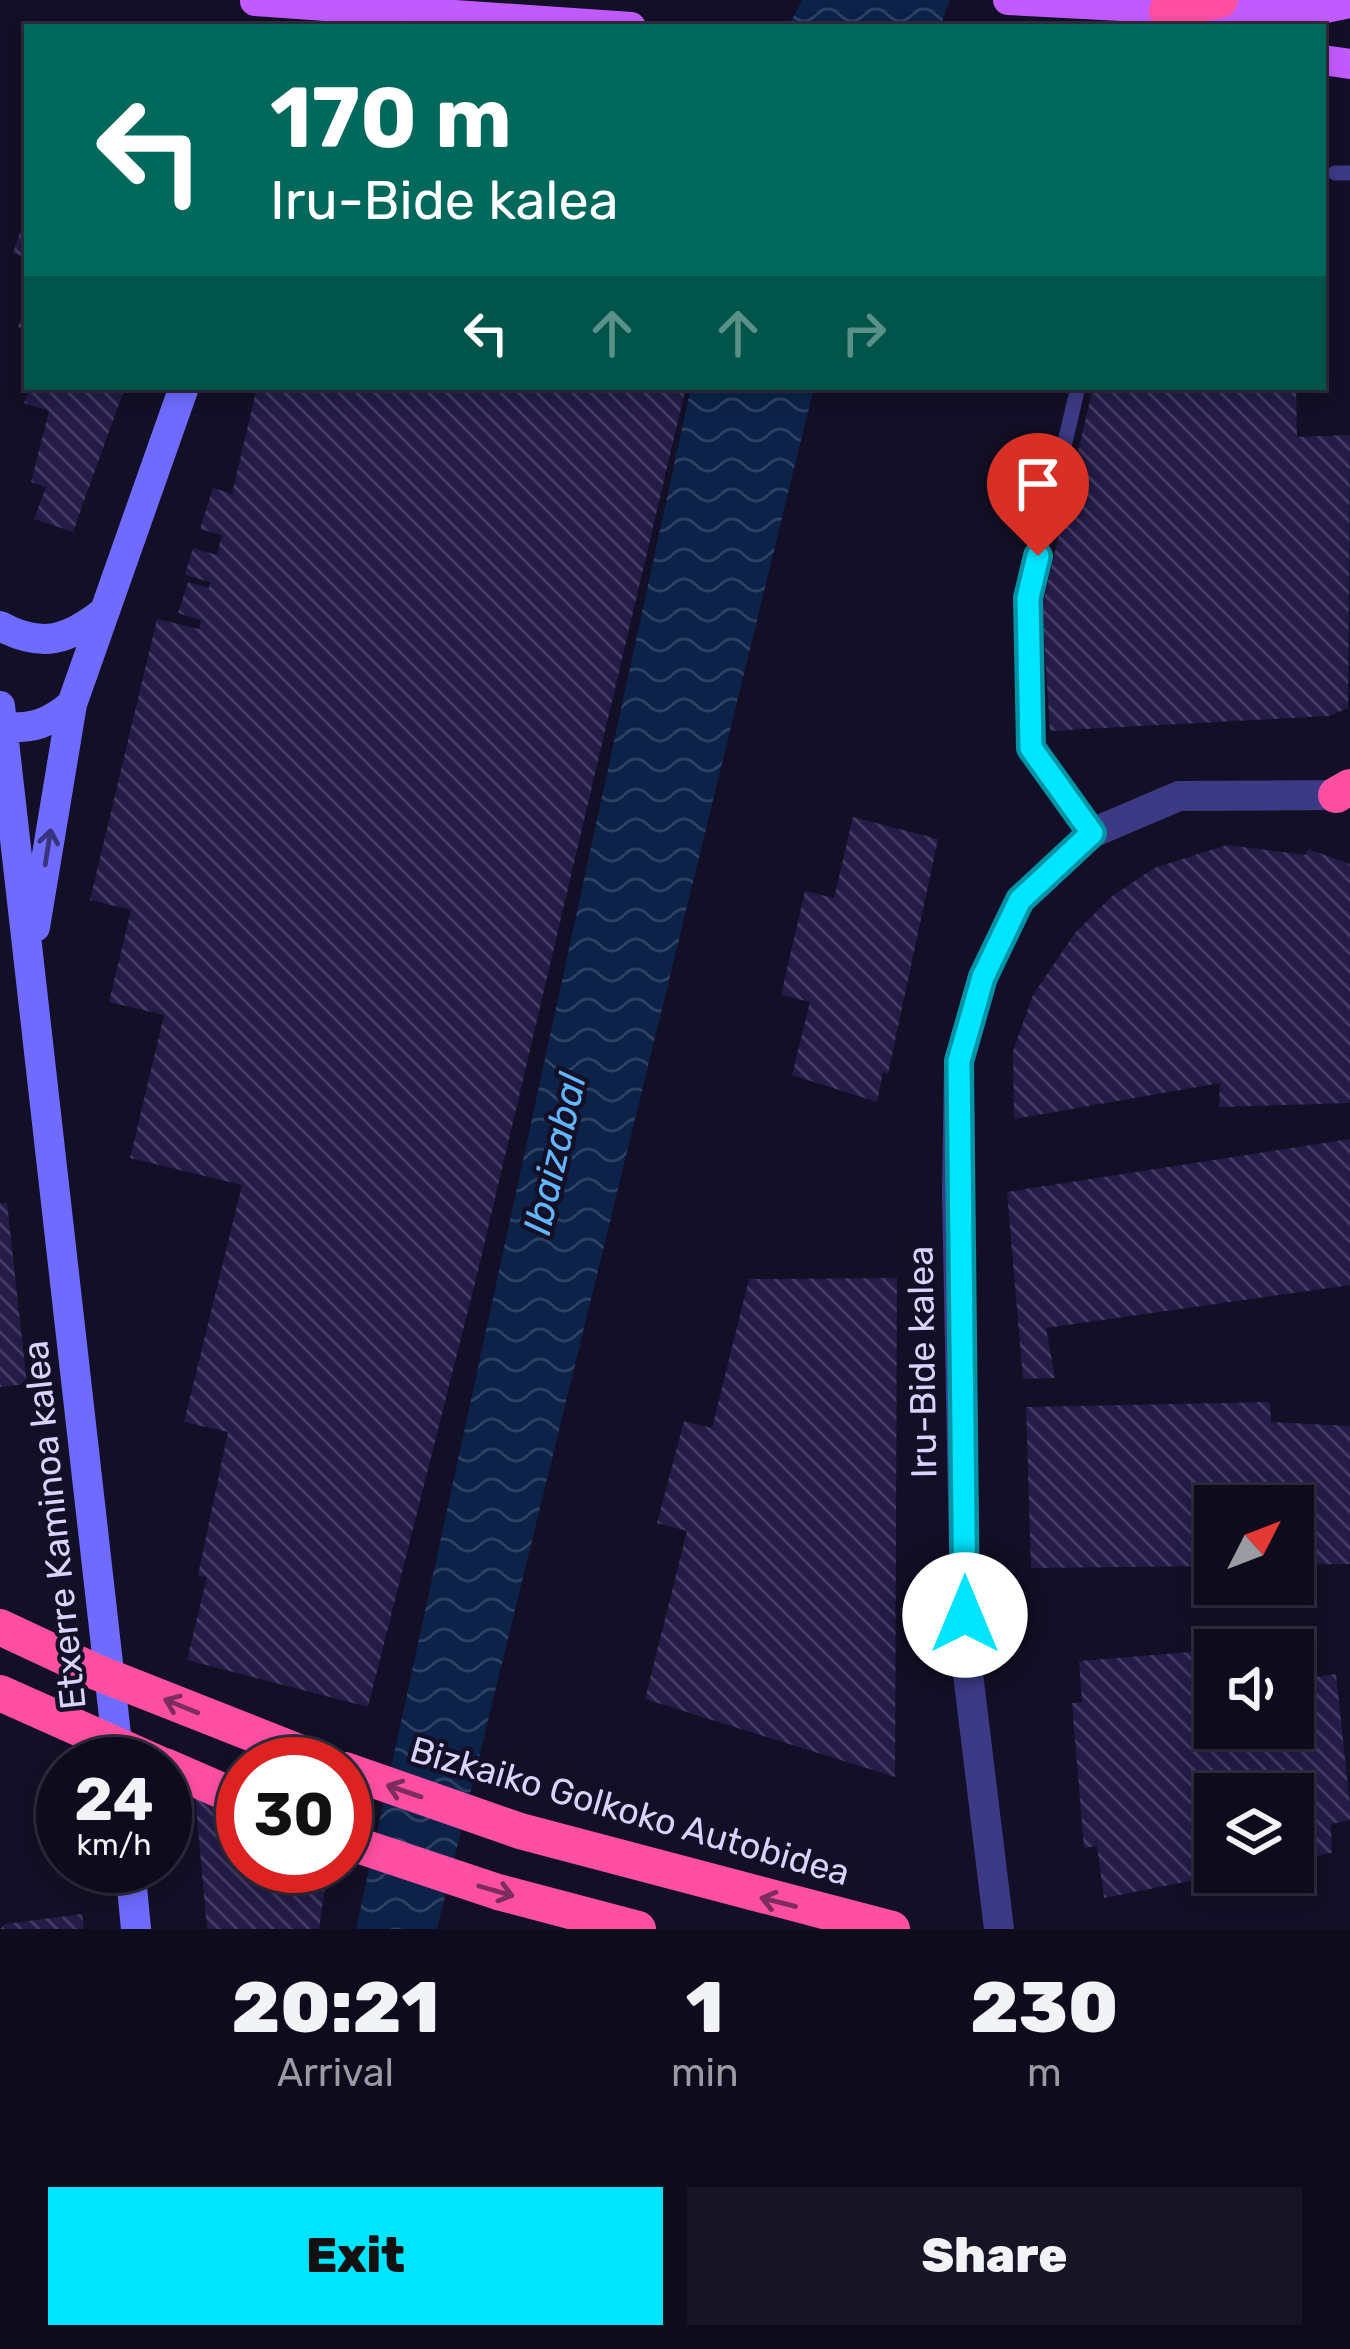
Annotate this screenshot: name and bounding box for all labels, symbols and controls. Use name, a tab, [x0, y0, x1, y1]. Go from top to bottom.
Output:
text: 170 m	[270, 68, 512, 168]
icon: left	[72, 72, 228, 228]
text: Iru-Bide kalea	[270, 169, 619, 233]
icon: left	[453, 300, 519, 366]
icon: ahead	[579, 300, 645, 366]
icon: ahead	[705, 300, 771, 366]
icon: right	[831, 300, 897, 366]
pin	[987, 433, 1089, 556]
icon: arrive	[1005, 451, 1071, 517]
one-way arrow	[37, 828, 60, 867]
water label: Ibaizabal	[514, 1068, 596, 1239]
street label: Iru-Bide kalea	[898, 1245, 946, 1479]
street label: Etxerre Kaminoa kalea	[13, 1338, 95, 1712]
north arrow	[1194, 1485, 1314, 1605]
map controls	[1194, 1485, 1314, 1893]
position arrow	[902, 1552, 1028, 1678]
button: sound	[1194, 1629, 1314, 1749]
one-way arrow	[164, 1694, 201, 1715]
street label: Bizkaiko Golkoko Autobidea	[405, 1728, 855, 1894]
speed limit sign: 30	[216, 1737, 372, 1893]
text: 24	[74, 1764, 154, 1835]
button: layers	[1194, 1773, 1314, 1893]
one-way arrow	[387, 1779, 424, 1800]
text: km/h	[77, 1827, 151, 1863]
one-way arrow	[476, 1881, 514, 1903]
one-way arrow	[760, 1890, 798, 1912]
text: 20:21	[232, 1965, 439, 2050]
text: 1	[686, 1965, 724, 2050]
text: 230	[970, 1965, 1118, 2050]
text: Arrival	[277, 2050, 394, 2096]
text: min	[671, 2050, 739, 2096]
text: m	[1027, 2050, 1062, 2096]
button: Exit	[48, 2187, 663, 2325]
button: Share	[687, 2187, 1302, 2325]

